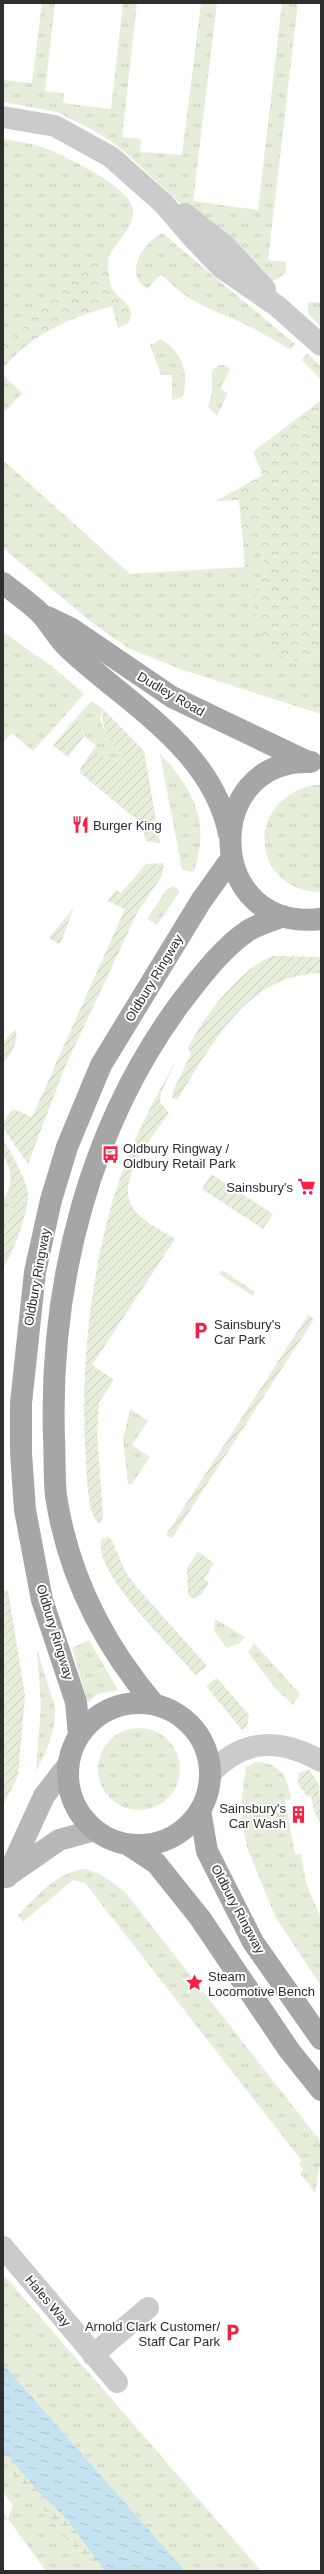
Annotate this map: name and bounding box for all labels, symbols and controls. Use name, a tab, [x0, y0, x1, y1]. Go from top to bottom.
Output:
street label: Dudley Road	[135, 669, 207, 719]
restaurant icon: Burger King	[70, 815, 90, 835]
place label: Burger King	[93, 818, 162, 833]
street label: Oldbury Ringway	[122, 931, 186, 1024]
place label: Oldbury Ringway / Oldbury Retail Park	[123, 1141, 236, 1171]
bus stop icon: Oldbury Ringway / Oldbury Retail Park	[100, 1145, 120, 1165]
supermarket icon: Sainsbury's	[296, 1177, 316, 1197]
place label: Sainsbury's	[226, 1180, 293, 1195]
street label: Oldbury Ringway	[21, 1226, 53, 1327]
place label: Sainsbury's Car Park	[214, 1317, 281, 1347]
parking icon: Sainsbury's Car Park	[191, 1321, 211, 1341]
street label: Oldbury Ringway	[33, 1582, 77, 1682]
place label: Sainsbury's Car Wash	[219, 1801, 286, 1831]
building icon: Sainsbury's Car Wash	[289, 1805, 309, 1825]
street label: Oldbury Ringway	[208, 1862, 268, 1957]
place label: Steam Locomotive Bench	[208, 1969, 315, 1999]
place icon: Steam Locomotive Bench	[185, 1973, 205, 1993]
street label: Hales Way	[22, 2272, 74, 2330]
place label: Arnold Clark Customer/ Staff Car Park	[85, 2319, 220, 2349]
parking icon: Arnold Clark Customer/ Staff Car Park	[223, 2323, 243, 2343]

